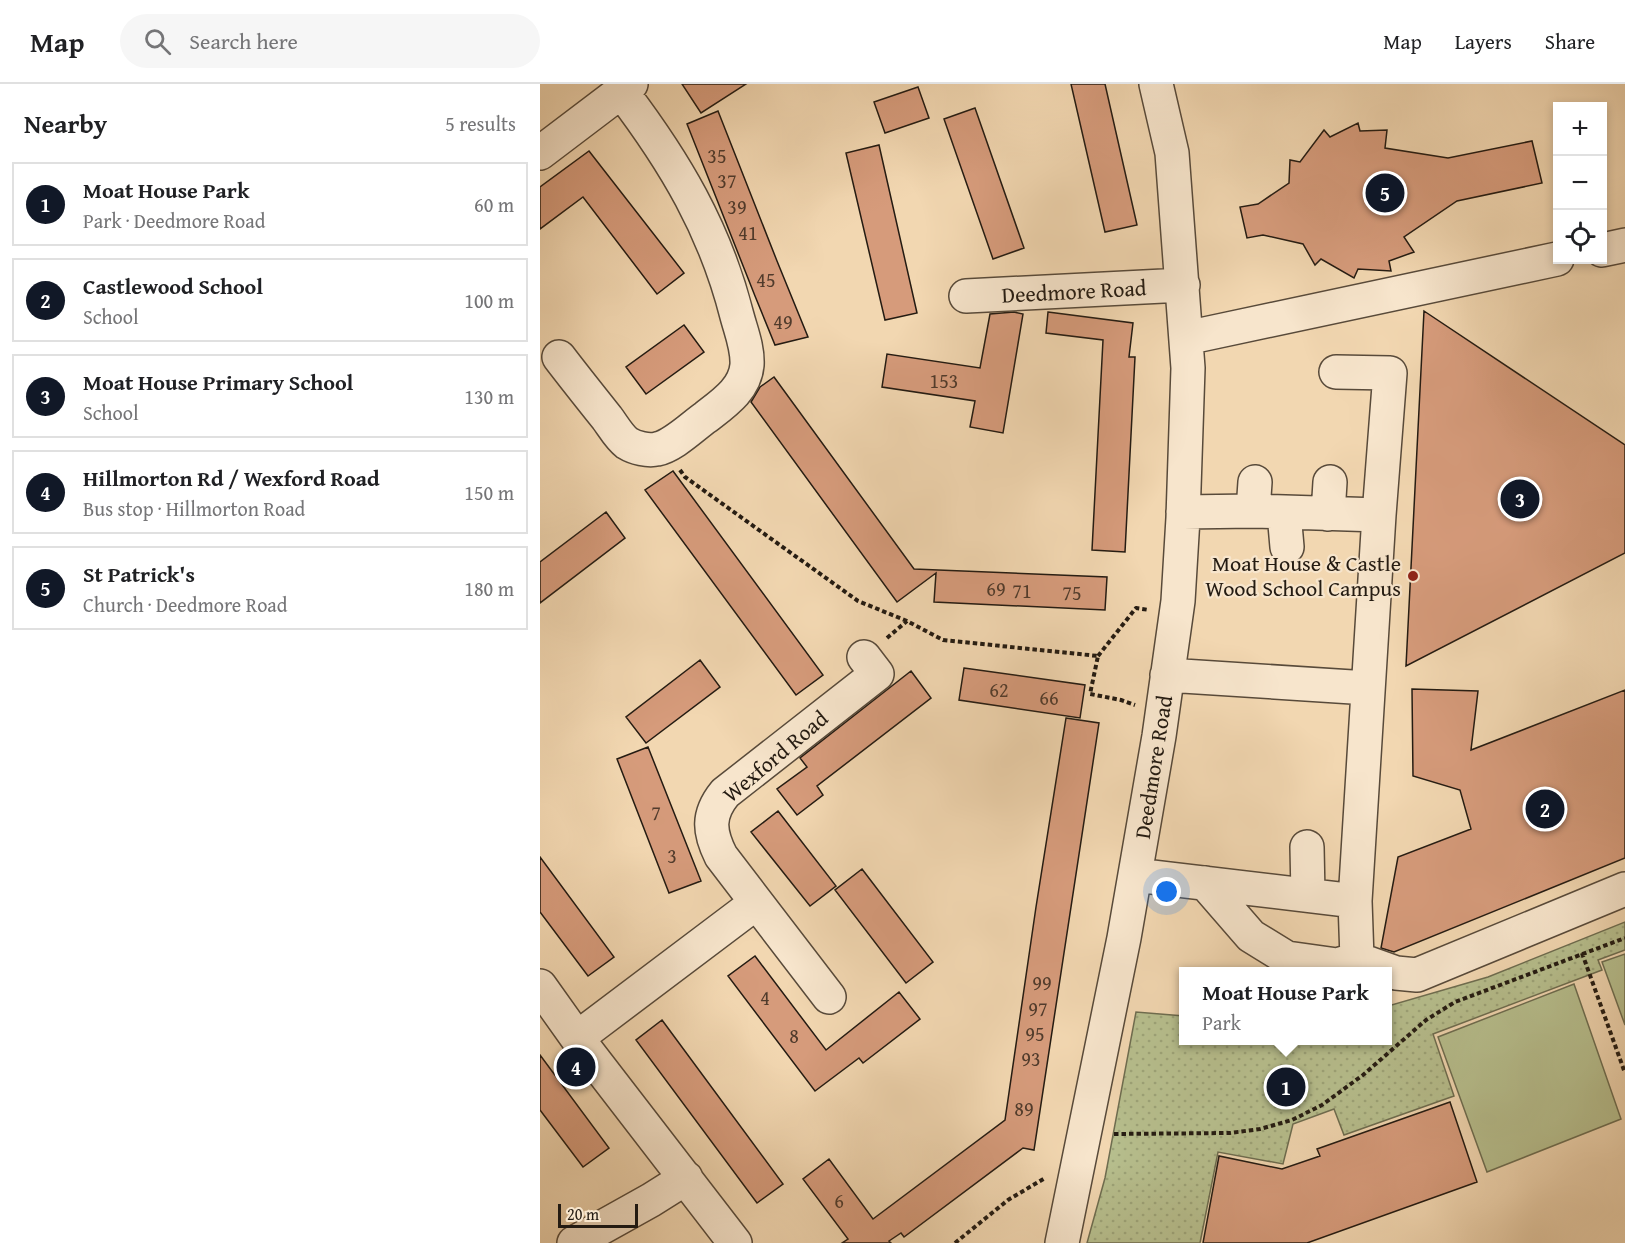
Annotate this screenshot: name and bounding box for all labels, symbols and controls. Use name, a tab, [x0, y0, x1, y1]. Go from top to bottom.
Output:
search box	[120, 14, 540, 68]
text: Map	[30, 21, 84, 62]
icon: search	[141, 25, 174, 58]
text: Search here	[189, 25, 298, 57]
text: Map	[1383, 26, 1422, 57]
text: Layers	[1455, 26, 1512, 57]
text: Share	[1545, 26, 1595, 57]
map controls	[1553, 102, 1607, 264]
button: +	[1553, 102, 1607, 156]
text: Nearby	[24, 104, 107, 143]
text: 5 results	[445, 109, 516, 138]
house number: 35	[707, 141, 727, 170]
button: −	[1553, 156, 1607, 210]
house number: 37	[717, 166, 737, 195]
pin: 5	[1366, 170, 1404, 216]
text: Moat House Park	[83, 174, 249, 206]
text: 1	[40, 190, 51, 219]
text: 60 m	[474, 190, 514, 219]
house number: 39	[727, 192, 747, 221]
text: Park · Deedmore Road	[83, 206, 265, 235]
button: locate	[1553, 210, 1607, 264]
house number: 41	[738, 218, 758, 247]
house number: 45	[756, 265, 776, 294]
text: Castlewood School	[83, 270, 263, 302]
street label: Deedmore Road	[1001, 271, 1147, 311]
text: 2	[40, 286, 51, 315]
text: 100 m	[464, 286, 514, 315]
text: School	[83, 302, 139, 331]
house number: 49	[773, 307, 793, 336]
text: Moat House Primary School	[83, 366, 353, 398]
house number: 153	[930, 366, 958, 395]
text: 3	[40, 382, 51, 411]
text: 130 m	[464, 382, 514, 411]
text: School	[83, 398, 139, 427]
text: Hillmorton Rd / Wexford Road	[83, 462, 380, 494]
pin: 3	[1500, 476, 1540, 522]
text: 4	[40, 478, 51, 507]
text: 150 m	[464, 478, 514, 507]
text: Bus stop · Hillmorton Road	[83, 494, 305, 523]
place label: Moat House & Castle Wood School Campus	[1205, 547, 1401, 604]
text: St Patrick's	[83, 558, 195, 590]
marker: Moat House & Castle Wood School Campus	[1406, 569, 1420, 583]
text: 5	[40, 574, 51, 603]
text: 180 m	[464, 574, 514, 603]
house number: 69	[986, 574, 1006, 603]
house number: 71	[1012, 576, 1032, 605]
house number: 75	[1062, 578, 1082, 607]
text: Church · Deedmore Road	[83, 590, 288, 619]
house number: 62	[989, 675, 1009, 704]
house number: 66	[1039, 683, 1059, 712]
street label: Deedmore Road	[1126, 693, 1180, 841]
street label: Wexford Road	[715, 702, 835, 810]
pin: 2	[1526, 786, 1564, 832]
house number: 7	[651, 798, 661, 827]
house number: 3	[667, 841, 677, 870]
your location	[1152, 877, 1181, 906]
popup	[1179, 967, 1392, 1045]
house number: 99	[1032, 968, 1052, 997]
text: Moat House Park	[1202, 976, 1369, 1008]
house number: 4	[760, 983, 770, 1012]
house number: 97	[1028, 994, 1048, 1023]
text: Park	[1202, 1008, 1241, 1037]
house number: 95	[1025, 1019, 1045, 1048]
house number: 8	[789, 1021, 799, 1050]
pin: 4	[556, 1044, 596, 1090]
house number: 93	[1021, 1044, 1041, 1073]
pin: 1	[1266, 1064, 1306, 1110]
house number: 89	[1014, 1094, 1034, 1123]
house number: 6	[834, 1186, 844, 1215]
scale bar	[558, 1201, 638, 1228]
text: 20 m	[567, 1202, 599, 1226]

